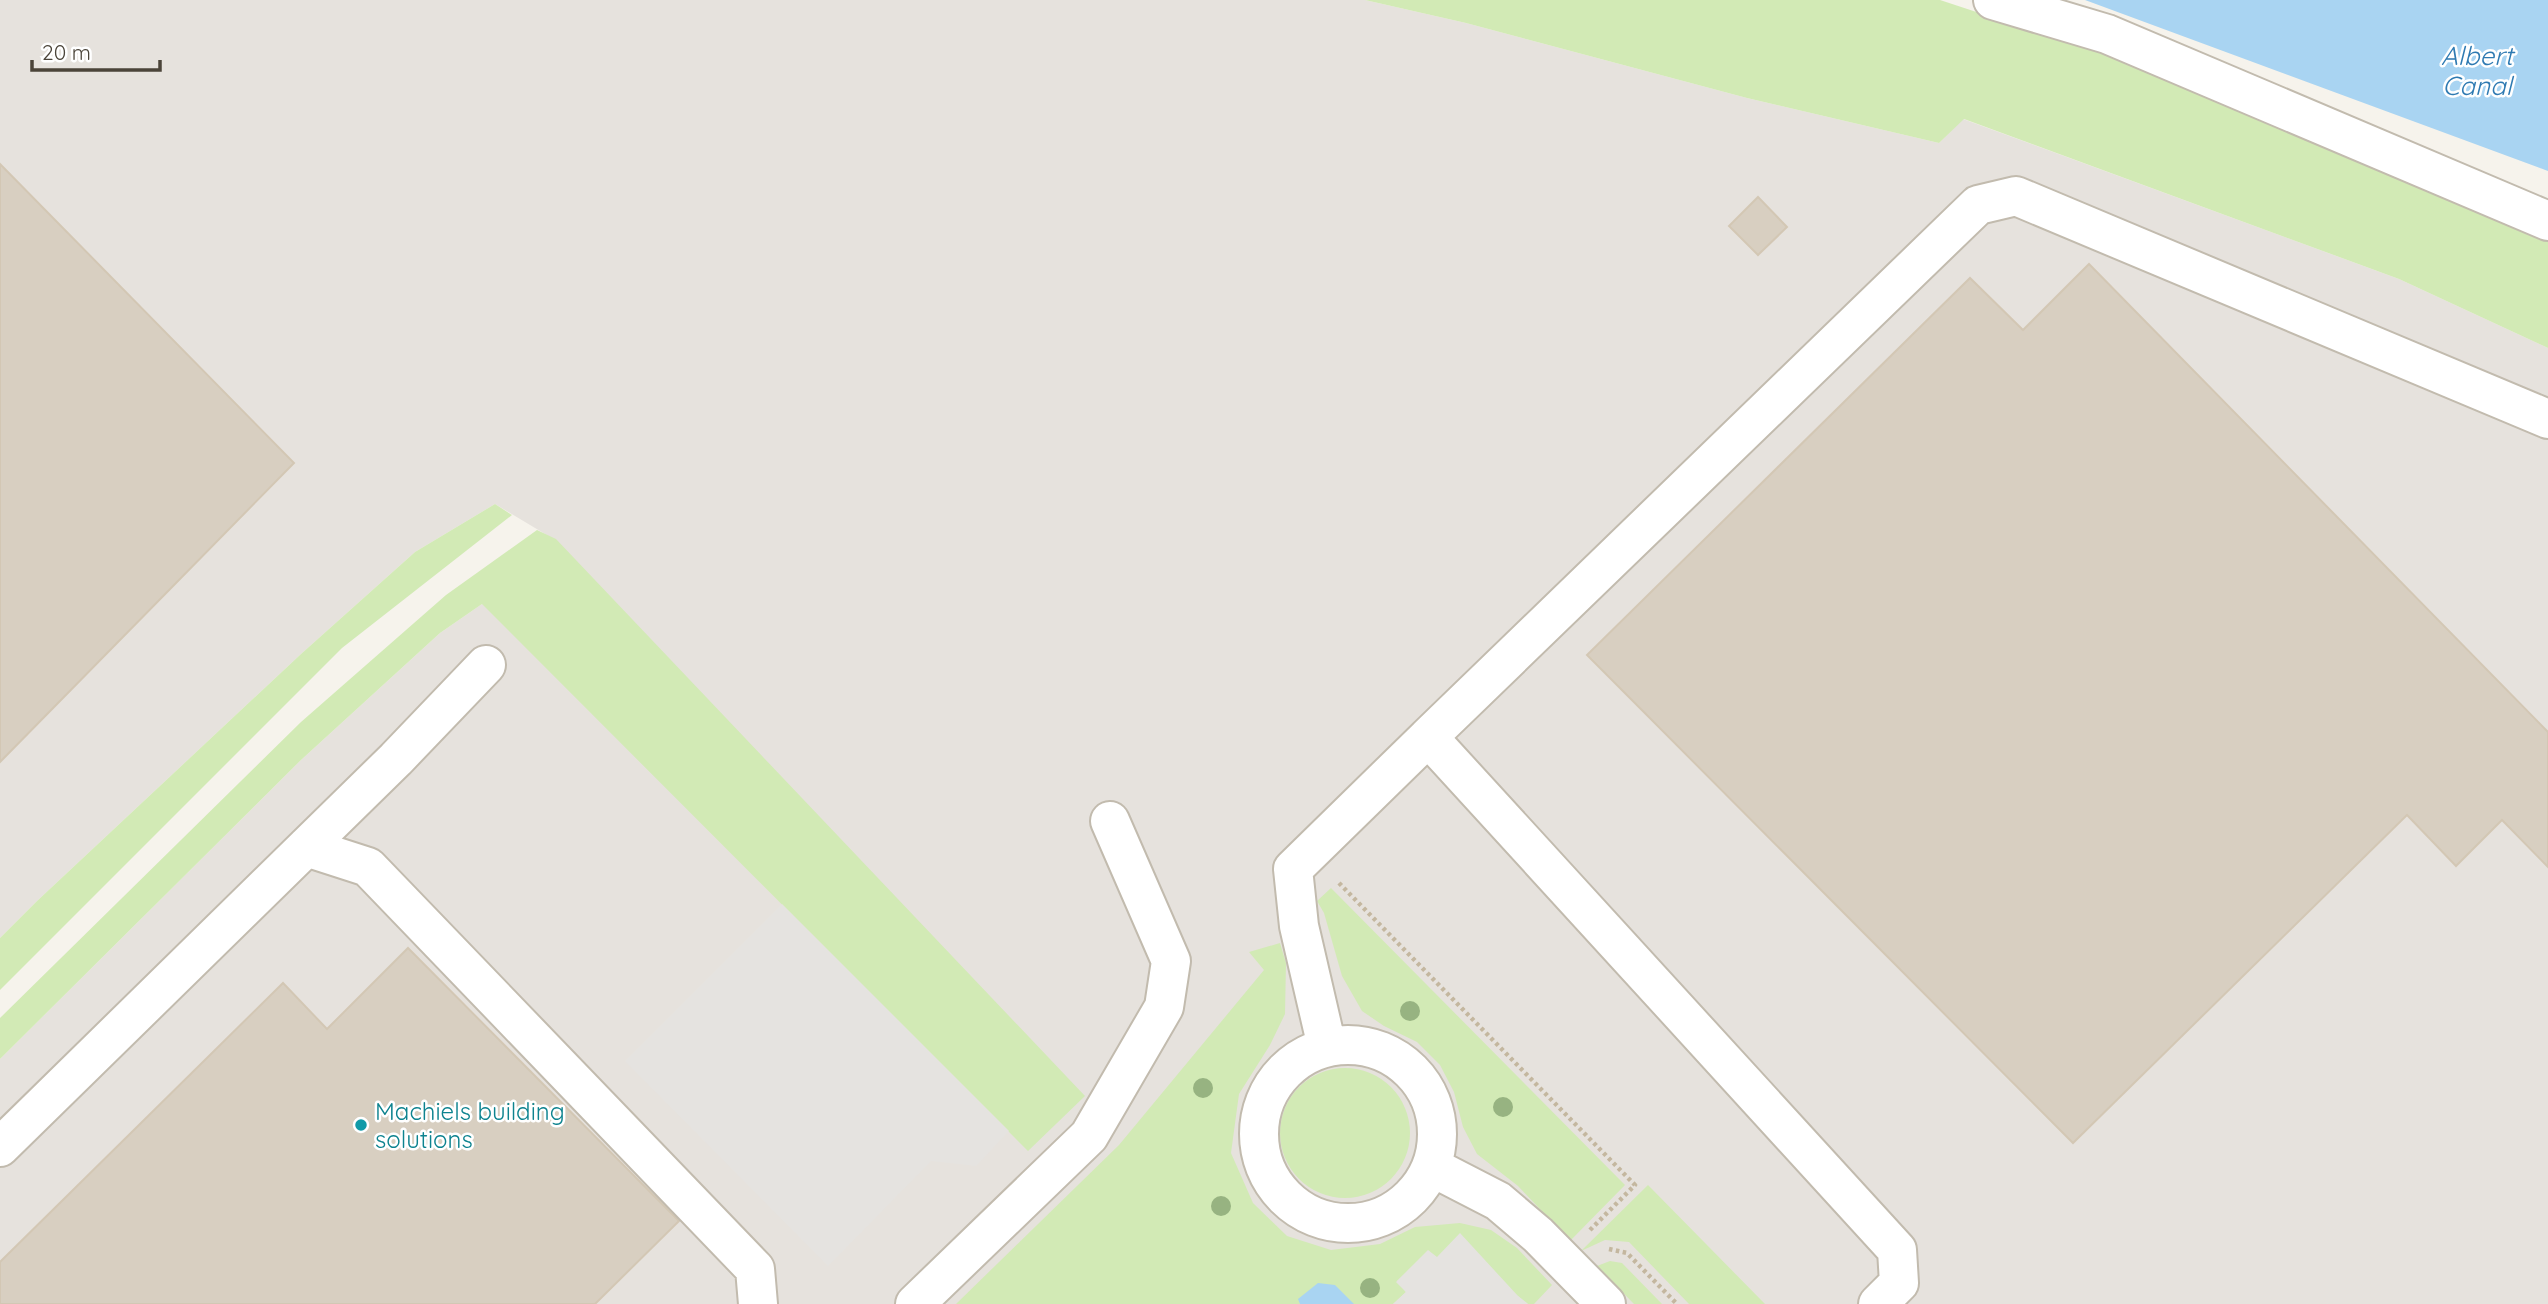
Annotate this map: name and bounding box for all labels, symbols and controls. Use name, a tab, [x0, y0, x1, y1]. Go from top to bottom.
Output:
scale bar	[32, 28, 159, 72]
text: 20 m	[42, 39, 91, 65]
water label: Albert Canal	[2441, 39, 2516, 102]
place label: Machiels building solutions	[375, 1096, 565, 1154]
marker: Machiels building solutions	[353, 1117, 369, 1133]

